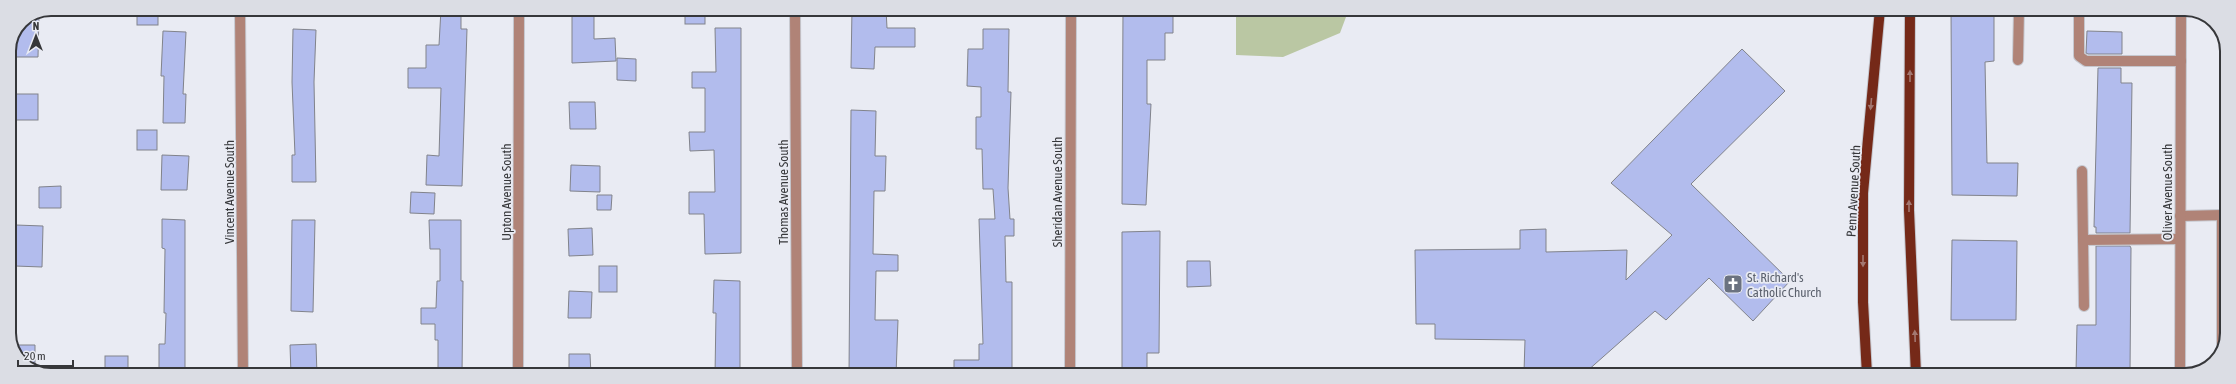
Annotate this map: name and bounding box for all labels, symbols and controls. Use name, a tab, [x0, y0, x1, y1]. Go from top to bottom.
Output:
north arrow	[16, 16, 56, 56]
text: N	[33, 20, 39, 32]
one-way arrow	[1907, 69, 1913, 82]
one-way arrow	[1868, 98, 1875, 110]
street label: Sheridan Avenue South	[1050, 137, 1065, 247]
street label: Thomas Avenue South	[776, 139, 791, 245]
street label: Vincent Avenue South	[222, 140, 237, 244]
street label: Upton Avenue South	[499, 143, 514, 241]
street label: Oliver Avenue South	[2160, 144, 2175, 240]
street label: Penn Avenue South	[1844, 145, 1863, 237]
one-way arrow	[1906, 200, 1913, 212]
one-way arrow	[1860, 255, 1866, 268]
place label: St. Richard's Catholic Church	[1747, 270, 1821, 300]
church icon: St. Richard's Catholic Church	[1722, 273, 1744, 295]
one-way arrow	[1911, 330, 1918, 342]
scale bar	[18, 342, 73, 368]
text: 20 m	[24, 349, 46, 363]

